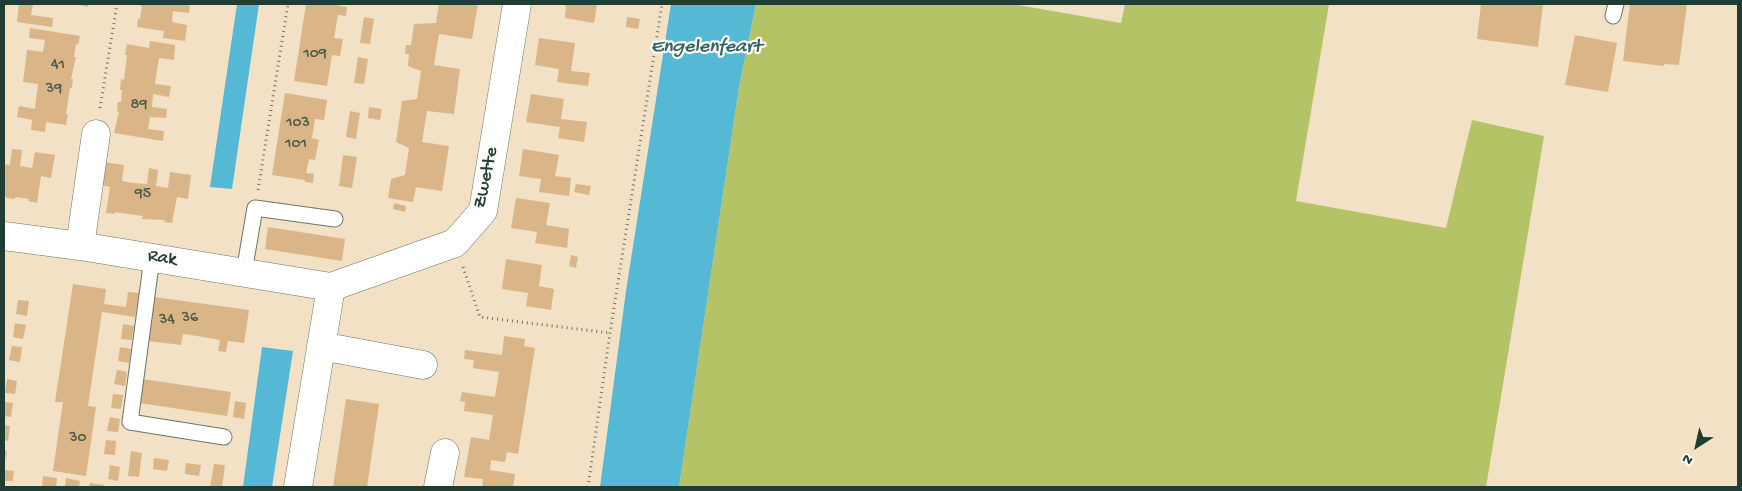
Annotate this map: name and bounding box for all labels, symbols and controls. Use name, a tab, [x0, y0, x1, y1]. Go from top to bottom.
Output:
water label: Engelenfeart	[651, 36, 761, 60]
house number: 109	[303, 45, 327, 65]
house number: 41	[51, 56, 65, 76]
house number: 39	[46, 80, 62, 100]
house number: 89	[131, 96, 147, 116]
house number: 103	[286, 114, 310, 134]
house number: 101	[285, 135, 307, 155]
street label: Zwette	[469, 145, 505, 211]
house number: 95	[135, 185, 151, 205]
street label: Rak	[146, 245, 178, 273]
house number: 36	[182, 309, 198, 329]
house number: 34	[159, 311, 175, 331]
north arrow	[1672, 421, 1722, 471]
house number: 30	[69, 429, 87, 449]
text: N	[1679, 449, 1697, 468]

